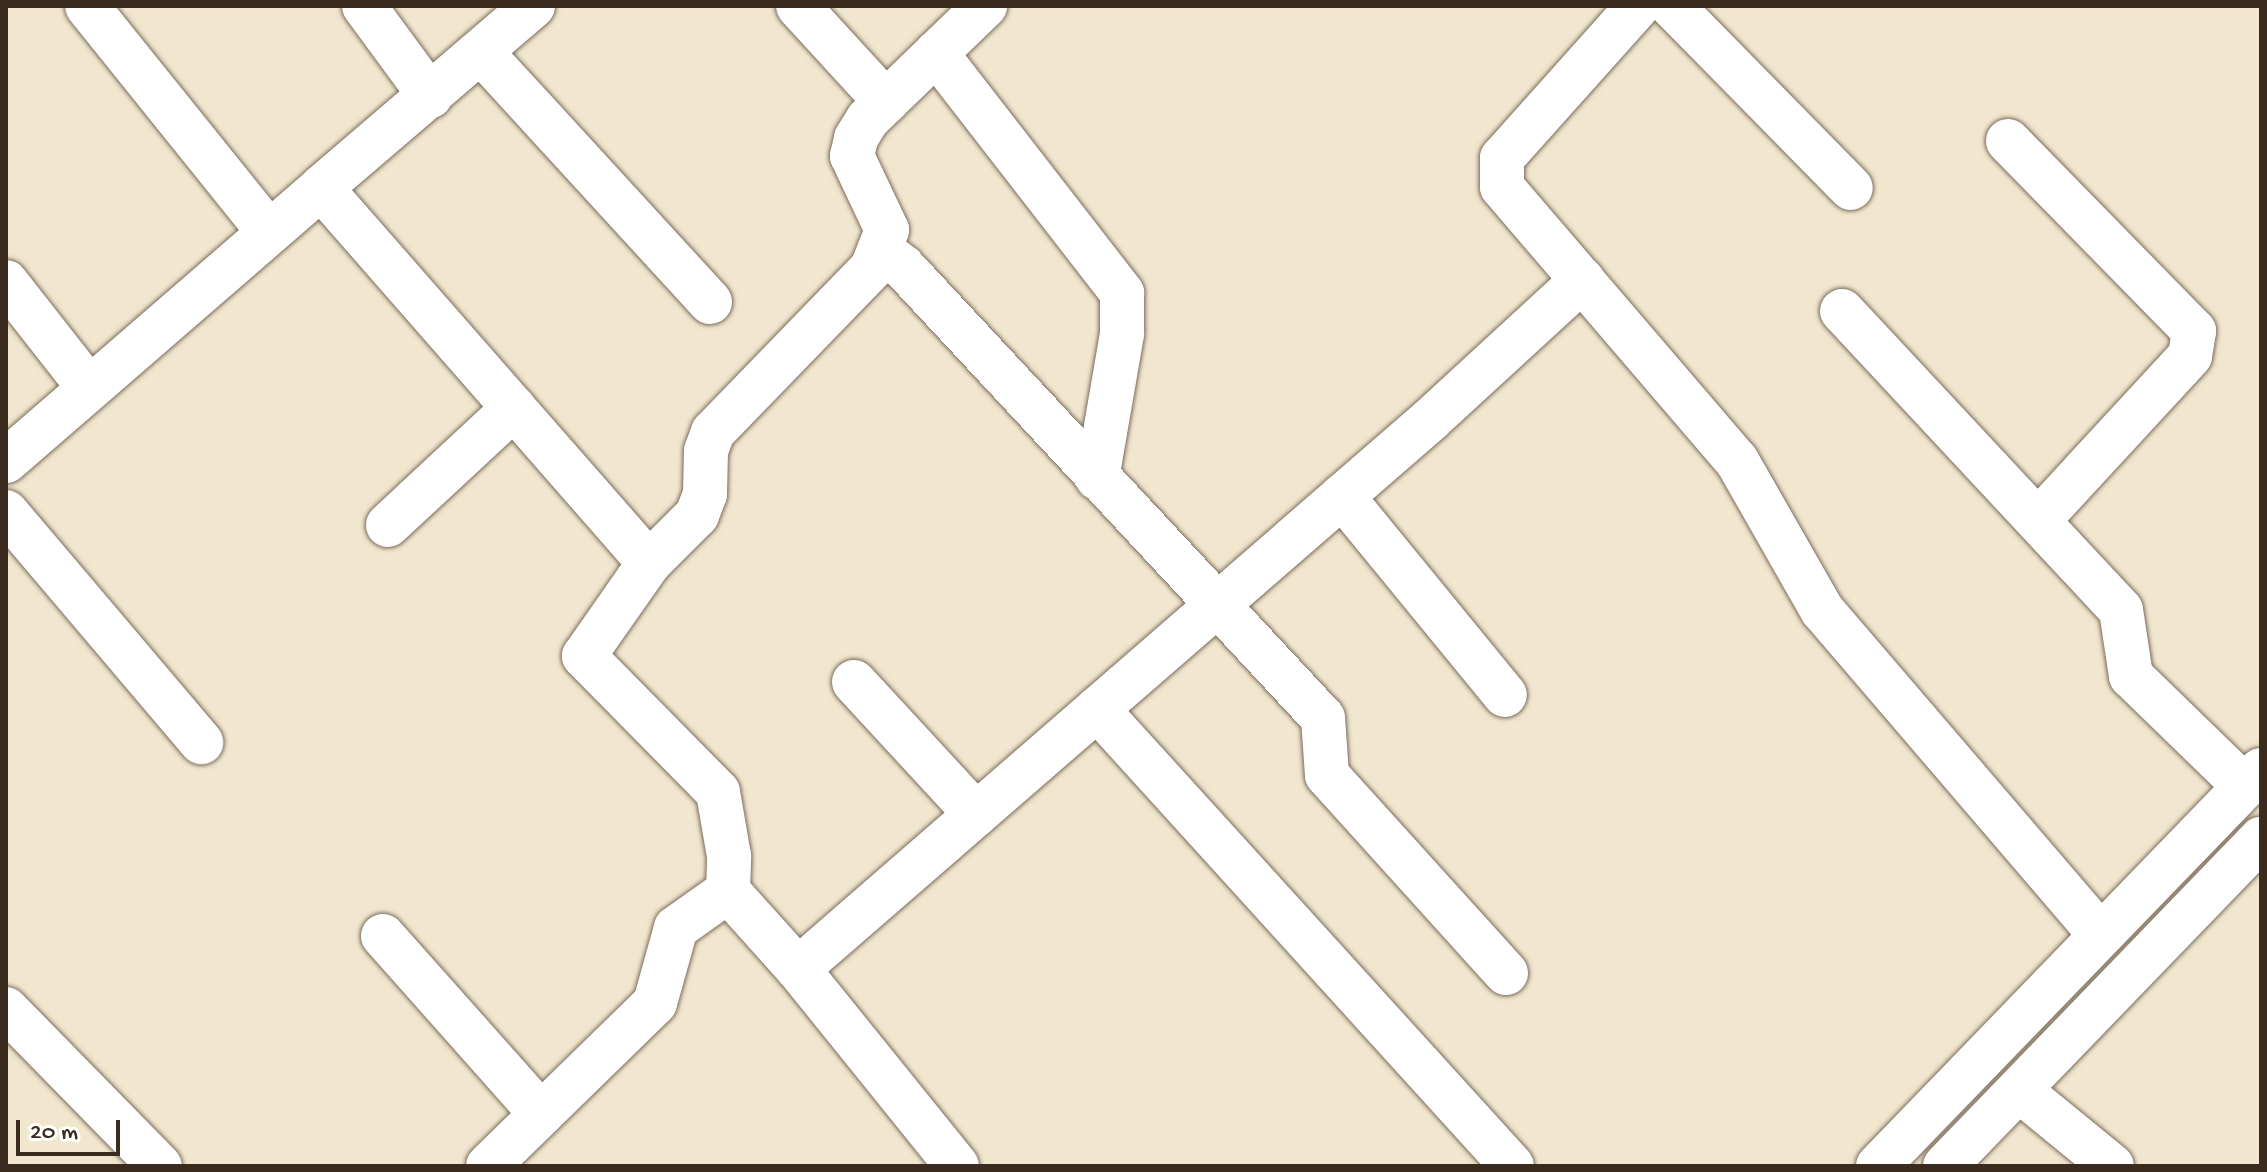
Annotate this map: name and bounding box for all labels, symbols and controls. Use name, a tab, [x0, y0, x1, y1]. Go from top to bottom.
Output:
scale bar	[20, 1104, 124, 1154]
text: 20 m	[30, 1119, 78, 1148]

